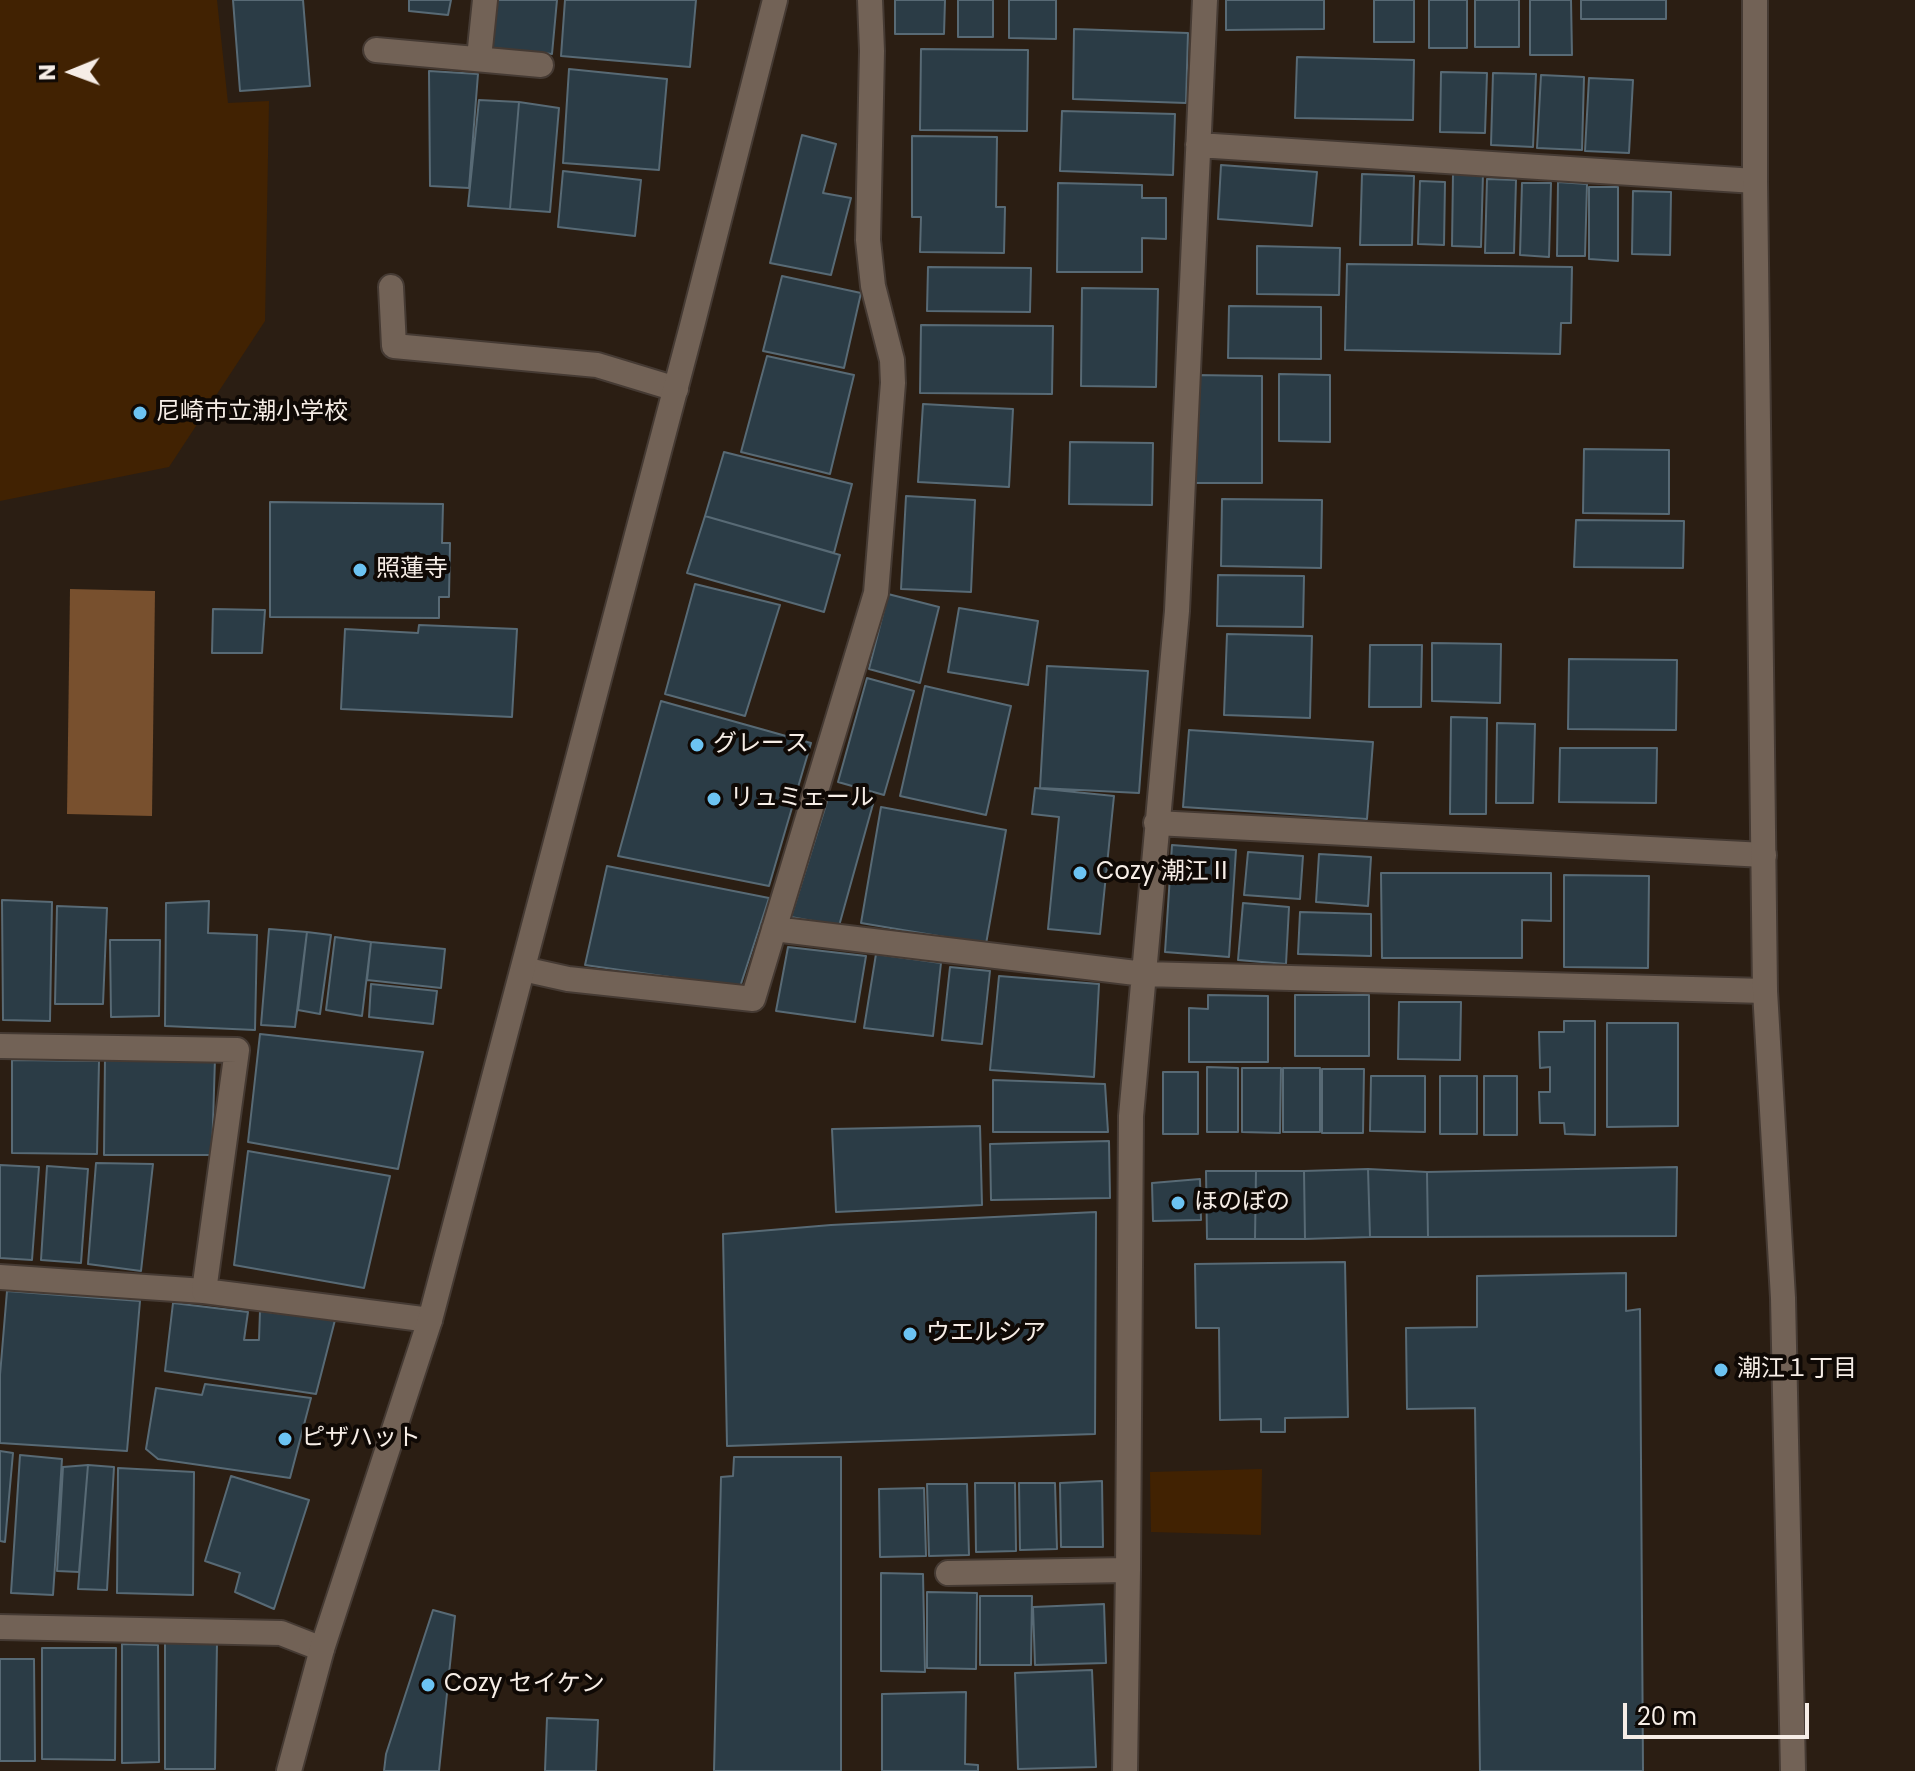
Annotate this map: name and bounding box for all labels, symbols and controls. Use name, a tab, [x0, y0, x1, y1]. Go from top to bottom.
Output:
north arrow	[32, 32, 112, 112]
text: N	[32, 64, 63, 81]
place label: 尼崎市立潮小学校	[156, 399, 348, 427]
marker: 尼崎市立潮小学校	[131, 404, 149, 422]
place label: 照蓮寺	[376, 556, 448, 584]
marker: 照蓮寺	[351, 561, 369, 579]
place label: グレース	[713, 731, 809, 759]
marker: グレース	[688, 736, 706, 754]
place label: リュミェール	[730, 785, 874, 813]
marker: リュミェール	[705, 790, 723, 808]
place label: Cozy 潮江Ⅱ	[1096, 859, 1233, 887]
marker: Cozy 潮江Ⅱ	[1071, 864, 1089, 882]
place label: ほのぼの	[1194, 1189, 1290, 1217]
marker: ほのぼの	[1169, 1194, 1187, 1212]
place label: ウエルシア	[926, 1320, 1046, 1348]
marker: ウエルシア	[901, 1325, 919, 1343]
place label: 潮江１丁目	[1737, 1356, 1857, 1384]
marker: 潮江１丁目	[1712, 1361, 1730, 1379]
place label: ピザハット	[301, 1425, 421, 1453]
marker: ピザハット	[276, 1430, 294, 1448]
place label: Cozy セイケン	[444, 1671, 605, 1699]
marker: Cozy セイケン	[419, 1676, 437, 1694]
scale bar	[1627, 1687, 1813, 1737]
text: 20 m	[1637, 1700, 1697, 1733]

